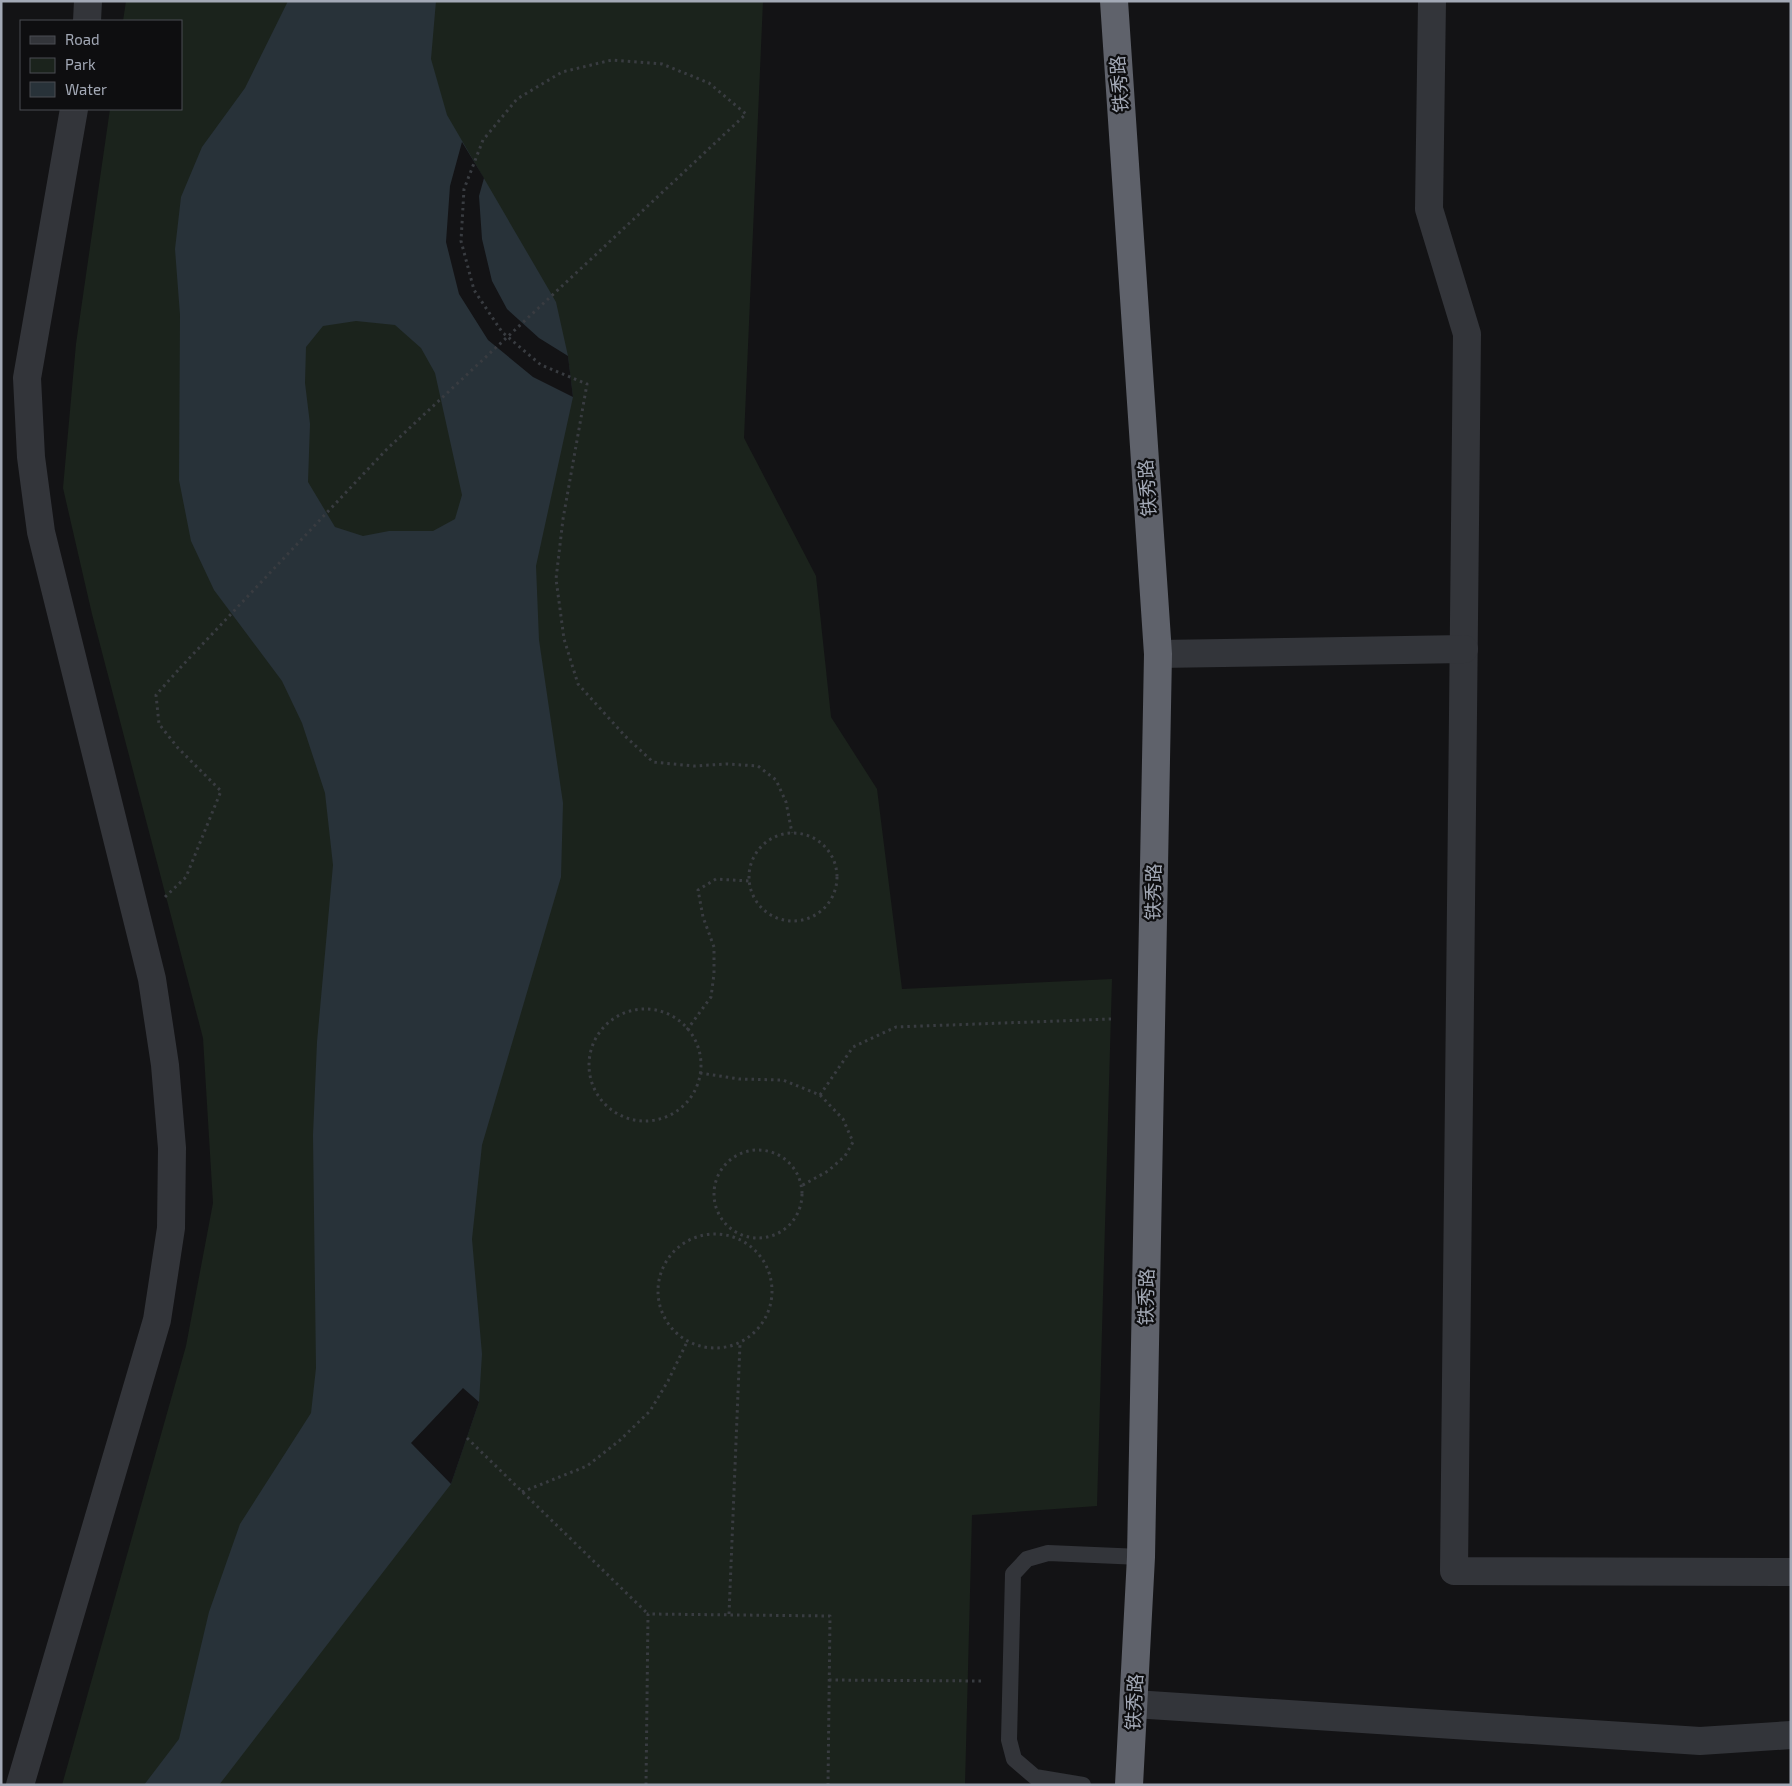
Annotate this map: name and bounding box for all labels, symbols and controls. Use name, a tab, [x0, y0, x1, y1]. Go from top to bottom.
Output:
legend	[20, 20, 182, 110]
text: Road	[65, 30, 100, 48]
text: Park	[65, 55, 96, 73]
street label: 铁秀路	[1105, 55, 1132, 113]
text: Water	[65, 80, 107, 98]
street label: 铁秀路	[1133, 459, 1160, 517]
street label: 铁秀路	[1141, 863, 1164, 921]
street label: 铁秀路	[1134, 1268, 1157, 1326]
street label: 铁秀路	[1121, 1673, 1146, 1731]

